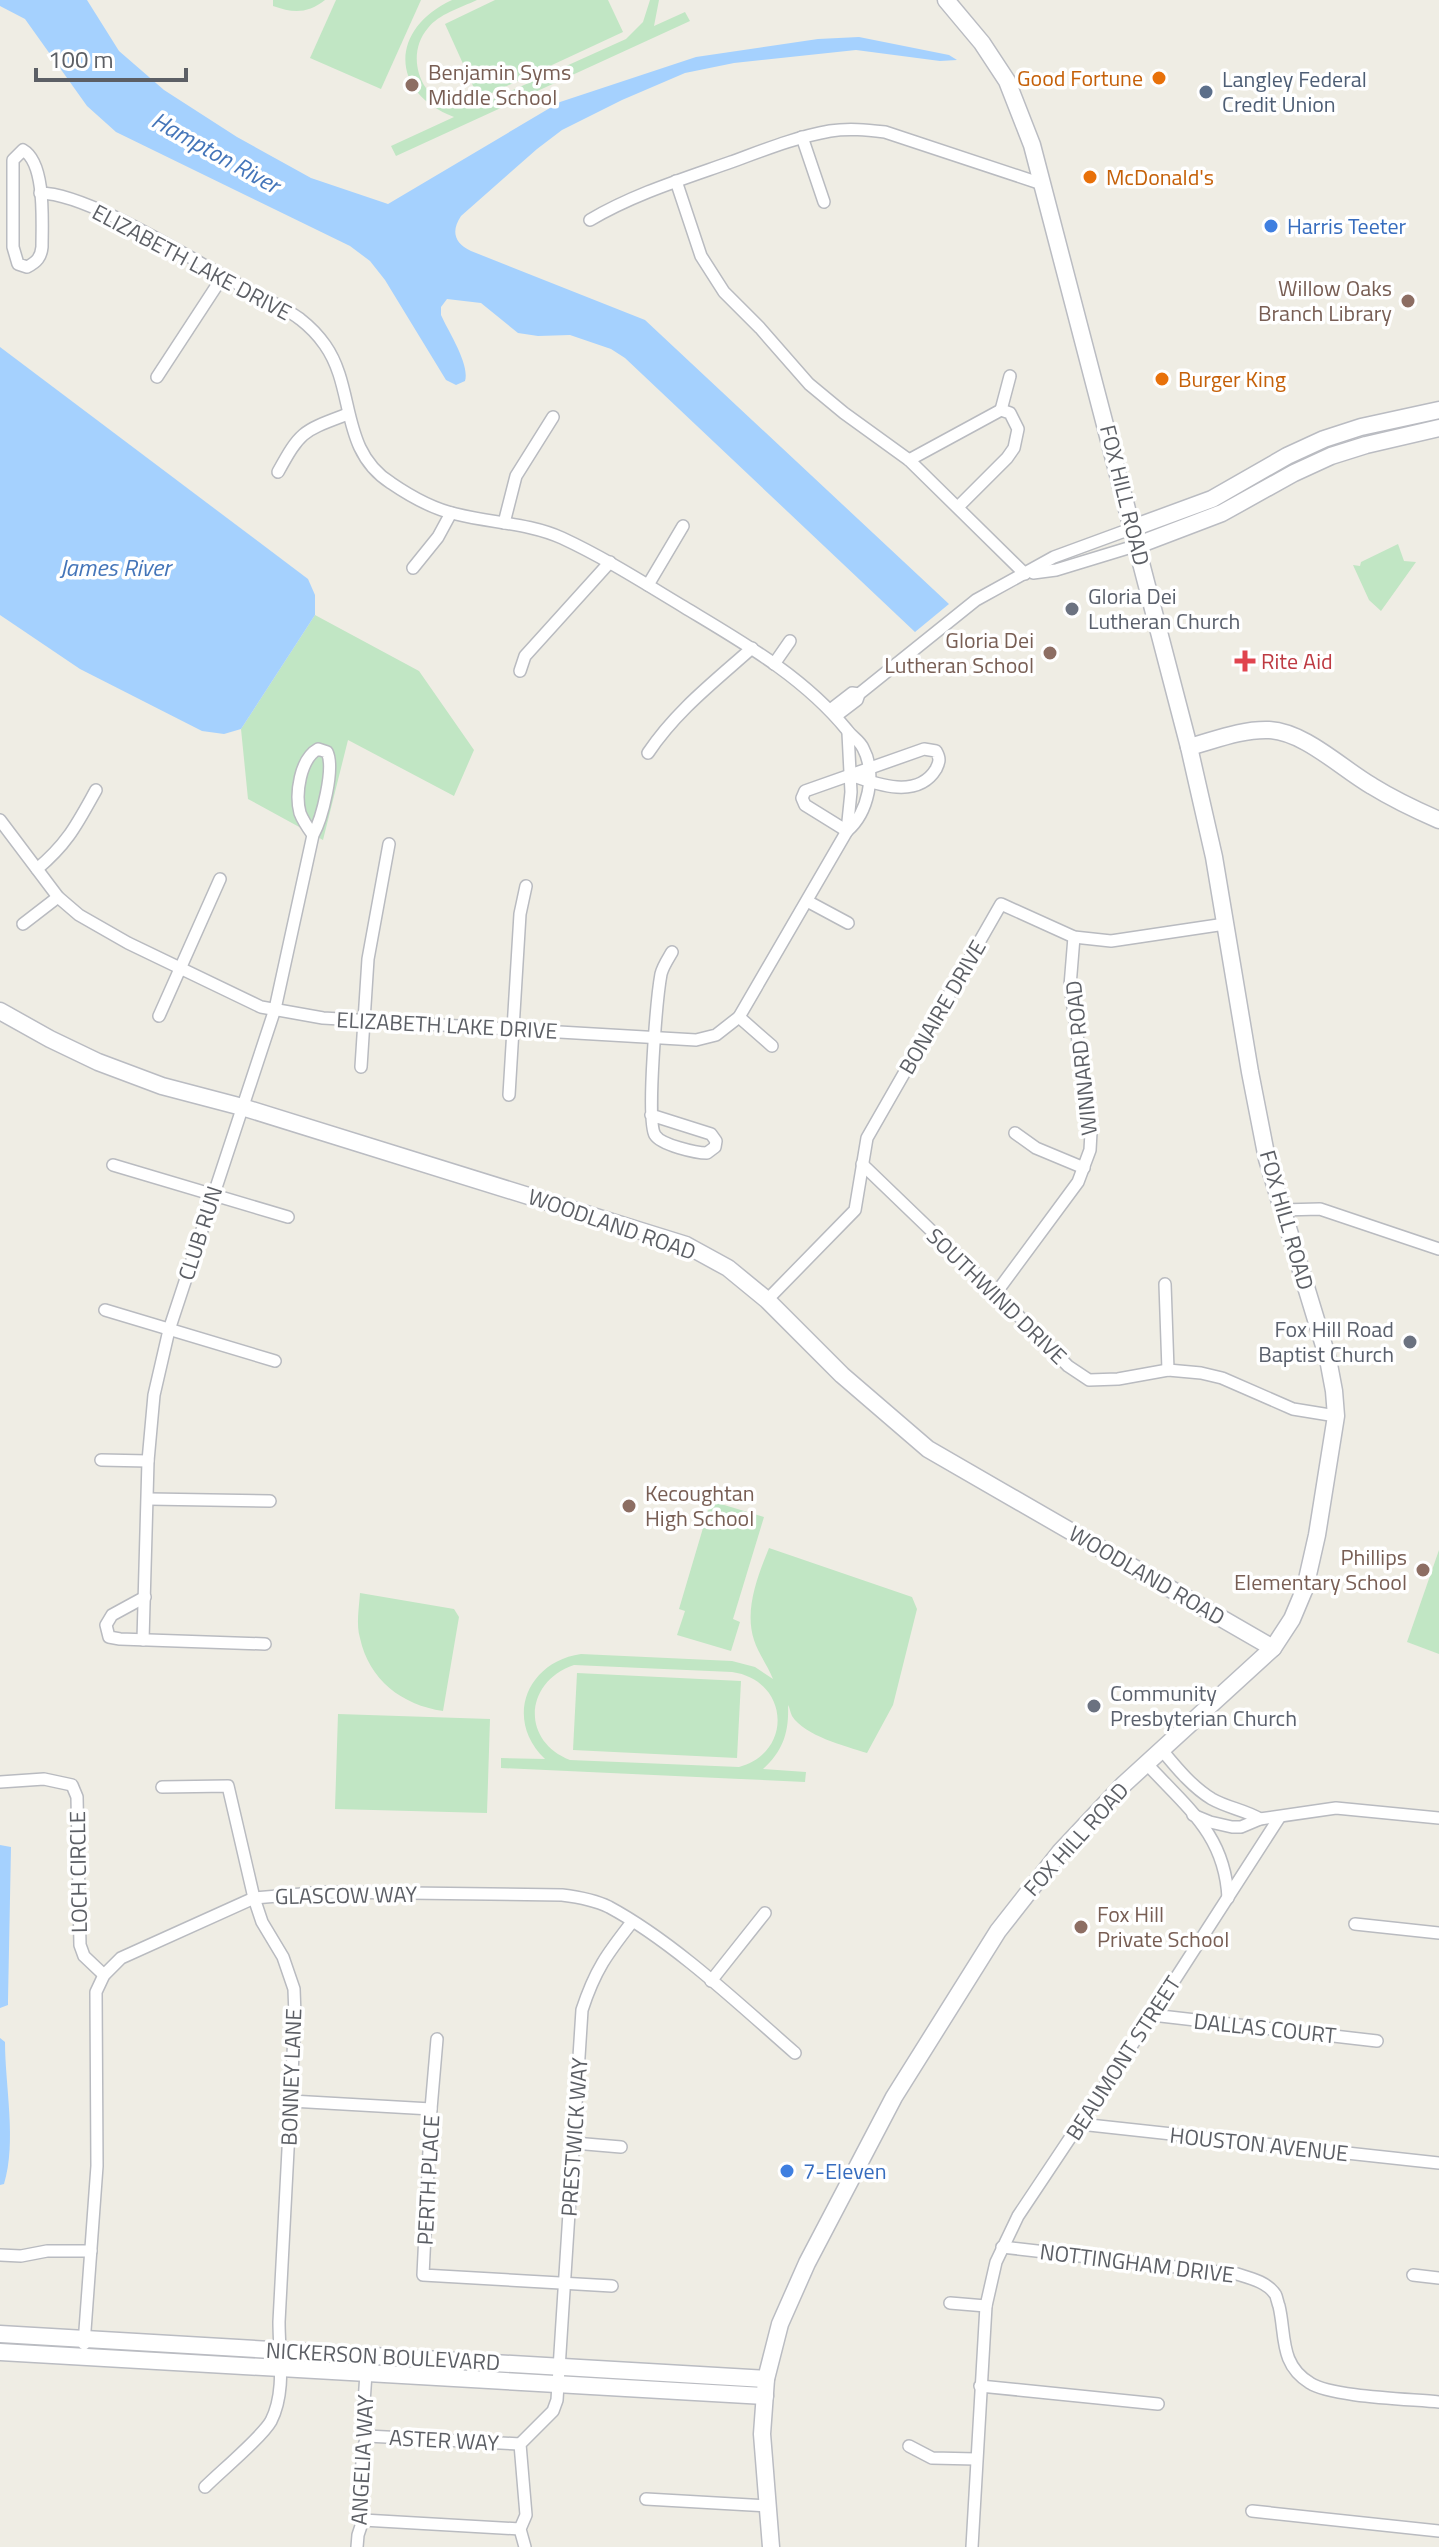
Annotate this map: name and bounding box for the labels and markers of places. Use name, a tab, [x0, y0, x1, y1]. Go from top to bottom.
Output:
place label: Benjamin Syms Middle School	[428, 55, 571, 114]
place label: Good Fortune	[1017, 61, 1143, 95]
place label: Langley Federal Credit Union	[1222, 62, 1367, 121]
marker: Good Fortune	[1150, 69, 1168, 87]
marker: Benjamin Syms Middle School	[403, 76, 421, 94]
marker: Langley Federal Credit Union	[1197, 83, 1215, 101]
place label: McDonald's	[1106, 160, 1214, 194]
marker: McDonald's	[1081, 168, 1099, 186]
place label: Harris Teeter	[1287, 209, 1407, 243]
marker: Harris Teeter	[1262, 217, 1280, 235]
place label: Willow Oaks Branch Library	[1258, 271, 1392, 330]
marker: Willow Oaks Branch Library	[1399, 292, 1417, 310]
place label: Burger King	[1178, 362, 1286, 396]
marker: Burger King	[1153, 370, 1171, 388]
place label: Gloria Dei Lutheran Church	[1088, 579, 1240, 638]
marker: Gloria Dei Lutheran Church	[1063, 600, 1081, 618]
place label: Gloria Dei Lutheran School	[884, 623, 1034, 682]
marker: Gloria Dei Lutheran School	[1041, 644, 1059, 662]
place label: Rite Aid	[1261, 644, 1333, 678]
marker: Rite Aid	[1236, 652, 1254, 670]
place label: Fox Hill Road Baptist Church	[1258, 1312, 1394, 1371]
marker: Fox Hill Road Baptist Church	[1401, 1333, 1419, 1351]
place label: Kecoughtan High School	[645, 1476, 755, 1535]
marker: Kecoughtan High School	[620, 1497, 638, 1515]
place label: Phillips Elementary School	[1234, 1540, 1407, 1599]
marker: Phillips Elementary School	[1414, 1561, 1432, 1579]
place label: Community Presbyterian Church	[1110, 1676, 1297, 1735]
marker: Community Presbyterian Church	[1085, 1697, 1103, 1715]
place label: Fox Hill Private School	[1097, 1897, 1229, 1956]
marker: Fox Hill Private School	[1072, 1918, 1090, 1936]
place label: 7-Eleven	[803, 2154, 886, 2188]
marker: 7-Eleven	[778, 2162, 796, 2180]

